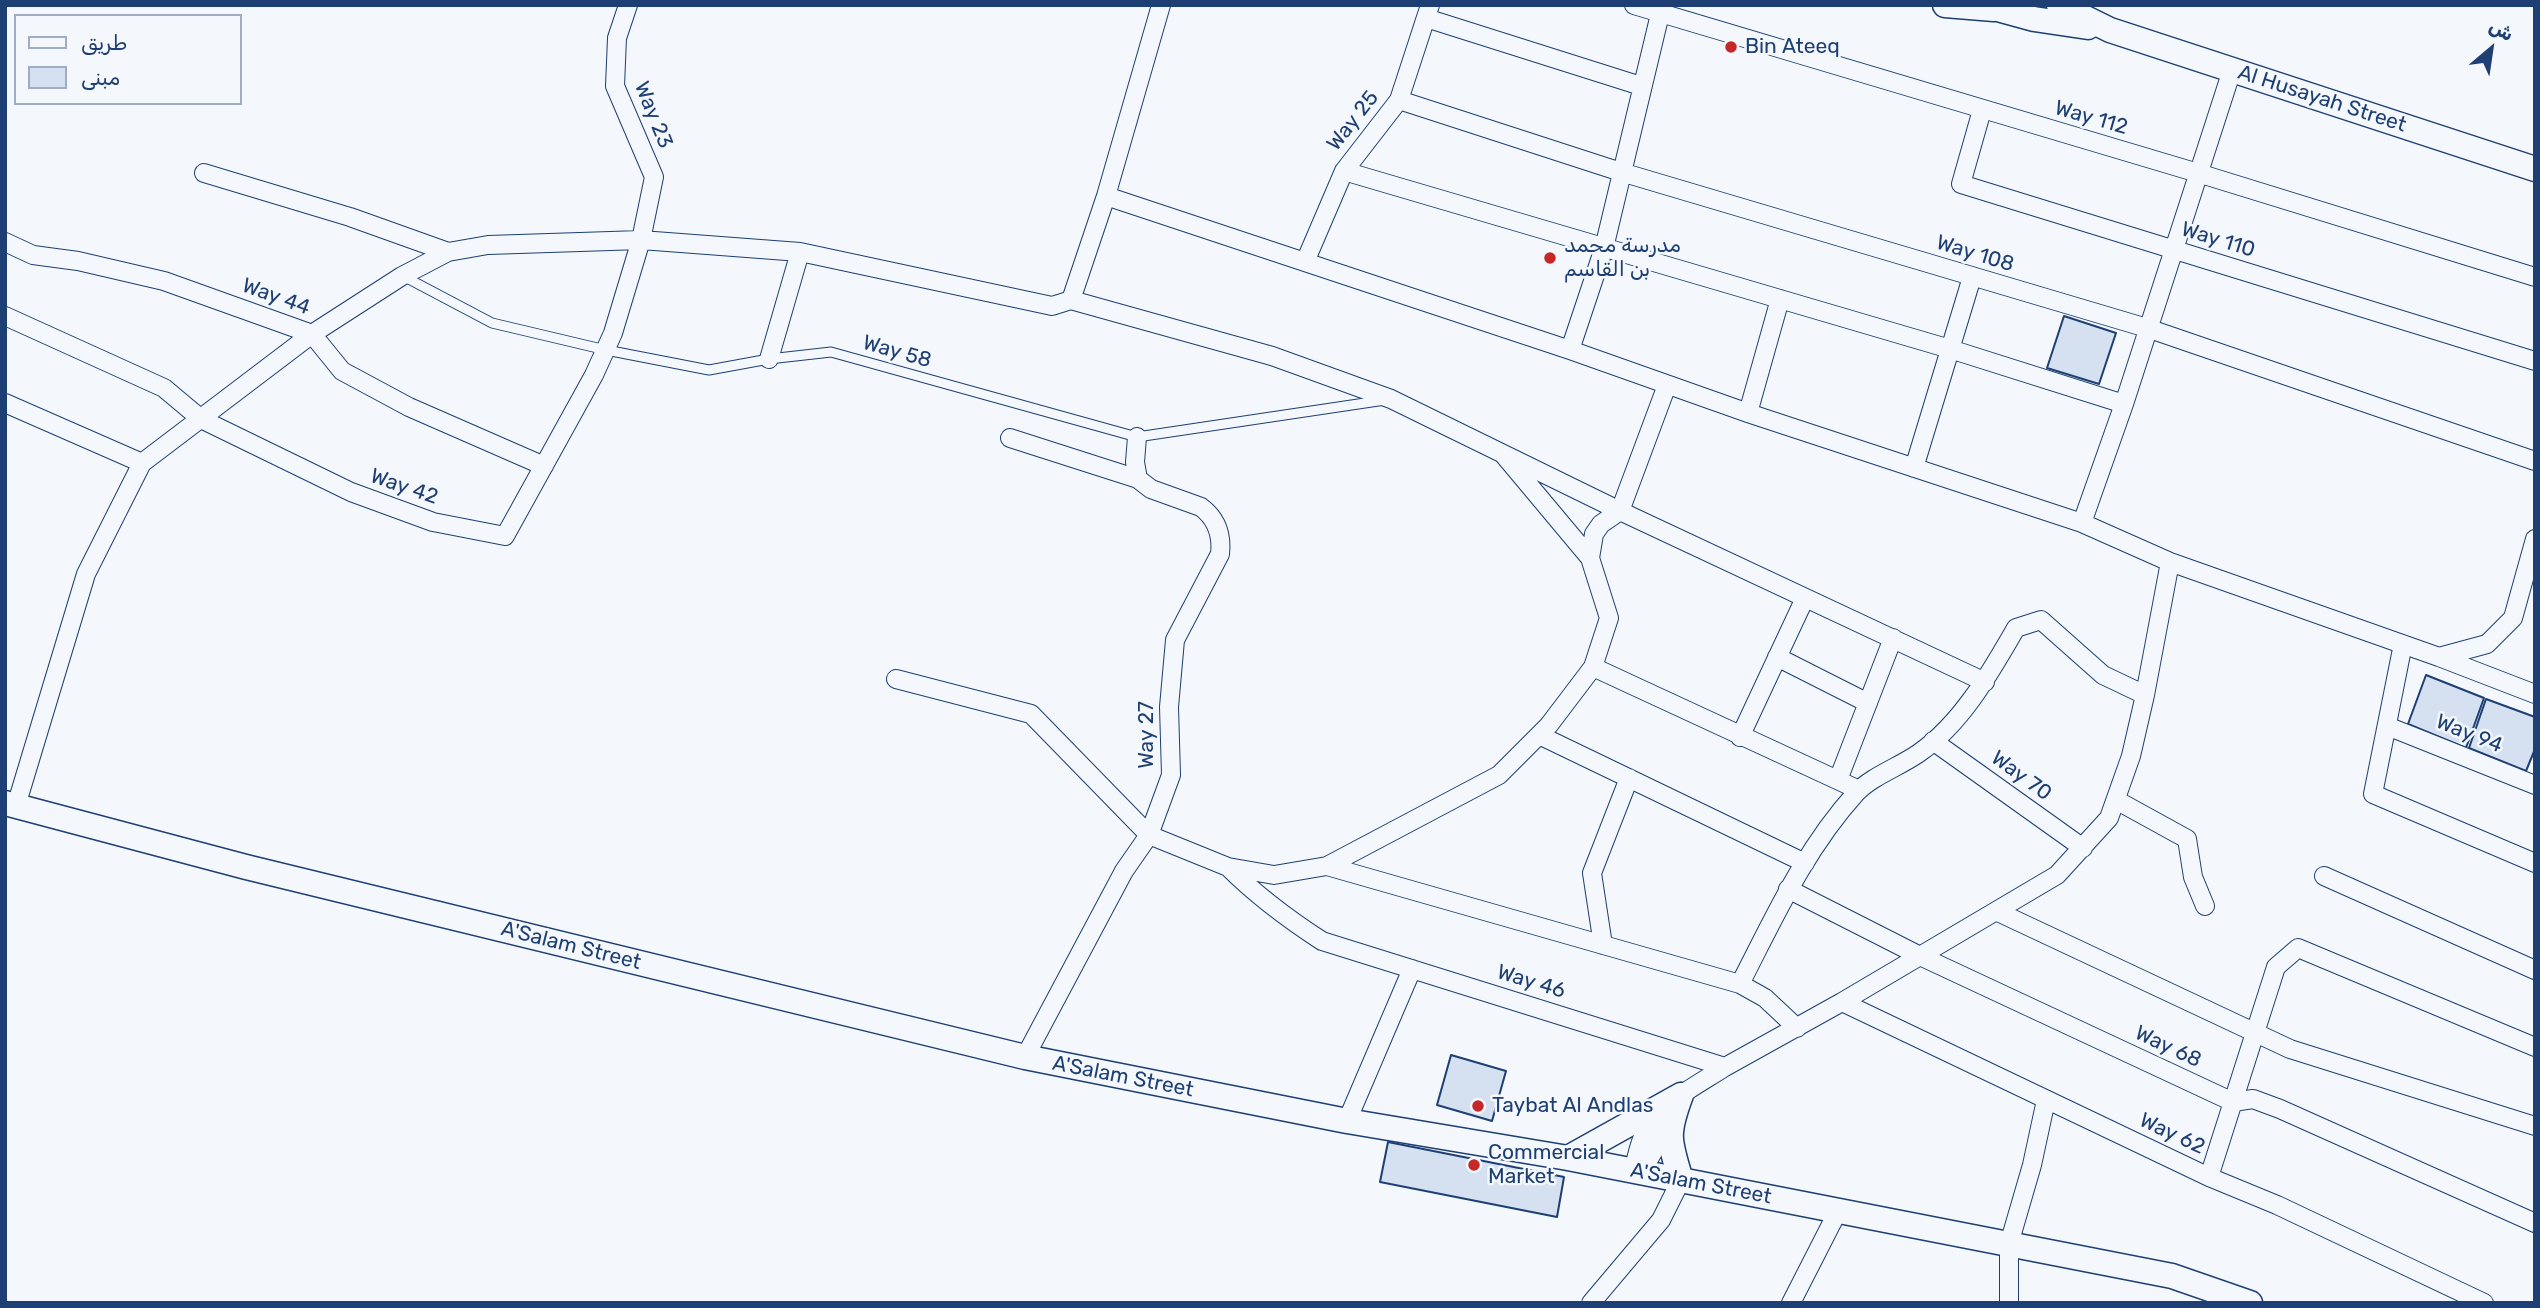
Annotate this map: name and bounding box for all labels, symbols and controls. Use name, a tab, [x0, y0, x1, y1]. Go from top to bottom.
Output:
legend	[14, 14, 242, 105]
north arrow	[2456, 14, 2526, 84]
text: ش	[2485, 14, 2518, 46]
text: طريق	[81, 30, 127, 55]
place label: Bin Ateeq	[1745, 34, 1840, 60]
marker: Bin Ateeq	[1723, 39, 1739, 55]
street label: Al Husayah Street	[2235, 60, 2409, 138]
text: مبنى	[81, 65, 120, 90]
street label: Way 23	[628, 78, 678, 152]
street label: Way 25	[1322, 86, 1384, 156]
street label: Way 112	[2052, 96, 2130, 140]
street label: Way 110	[2178, 217, 2258, 263]
street label: Way 108	[1933, 230, 2017, 278]
place label: مدرسة محمد بن القاسم	[1564, 233, 1681, 283]
marker: مدرسة محمد بن القاسم	[1542, 250, 1558, 266]
street label: Way 44	[239, 273, 313, 321]
street label: Way 58	[860, 330, 934, 374]
street label: Way 42	[367, 464, 441, 510]
street label: Way 27	[1134, 701, 1160, 769]
street label: Way 94	[2432, 709, 2506, 759]
street label: Way 70	[1986, 746, 2056, 806]
street label: A'Salam Street	[499, 916, 643, 976]
street label: Way 46	[1494, 960, 1568, 1004]
street label: Way 68	[2131, 1021, 2205, 1073]
street label: A'Salam Street	[1050, 1051, 1196, 1103]
place label: Taybat Al Andlas	[1492, 1093, 1654, 1119]
marker: Taybat Al Andlas	[1470, 1098, 1486, 1114]
street label: Way 62	[2135, 1108, 2209, 1160]
place label: Commercial Market	[1488, 1140, 1604, 1190]
marker: Commercial Market	[1466, 1157, 1482, 1173]
street label: A'Salam Street	[1628, 1158, 1774, 1210]

